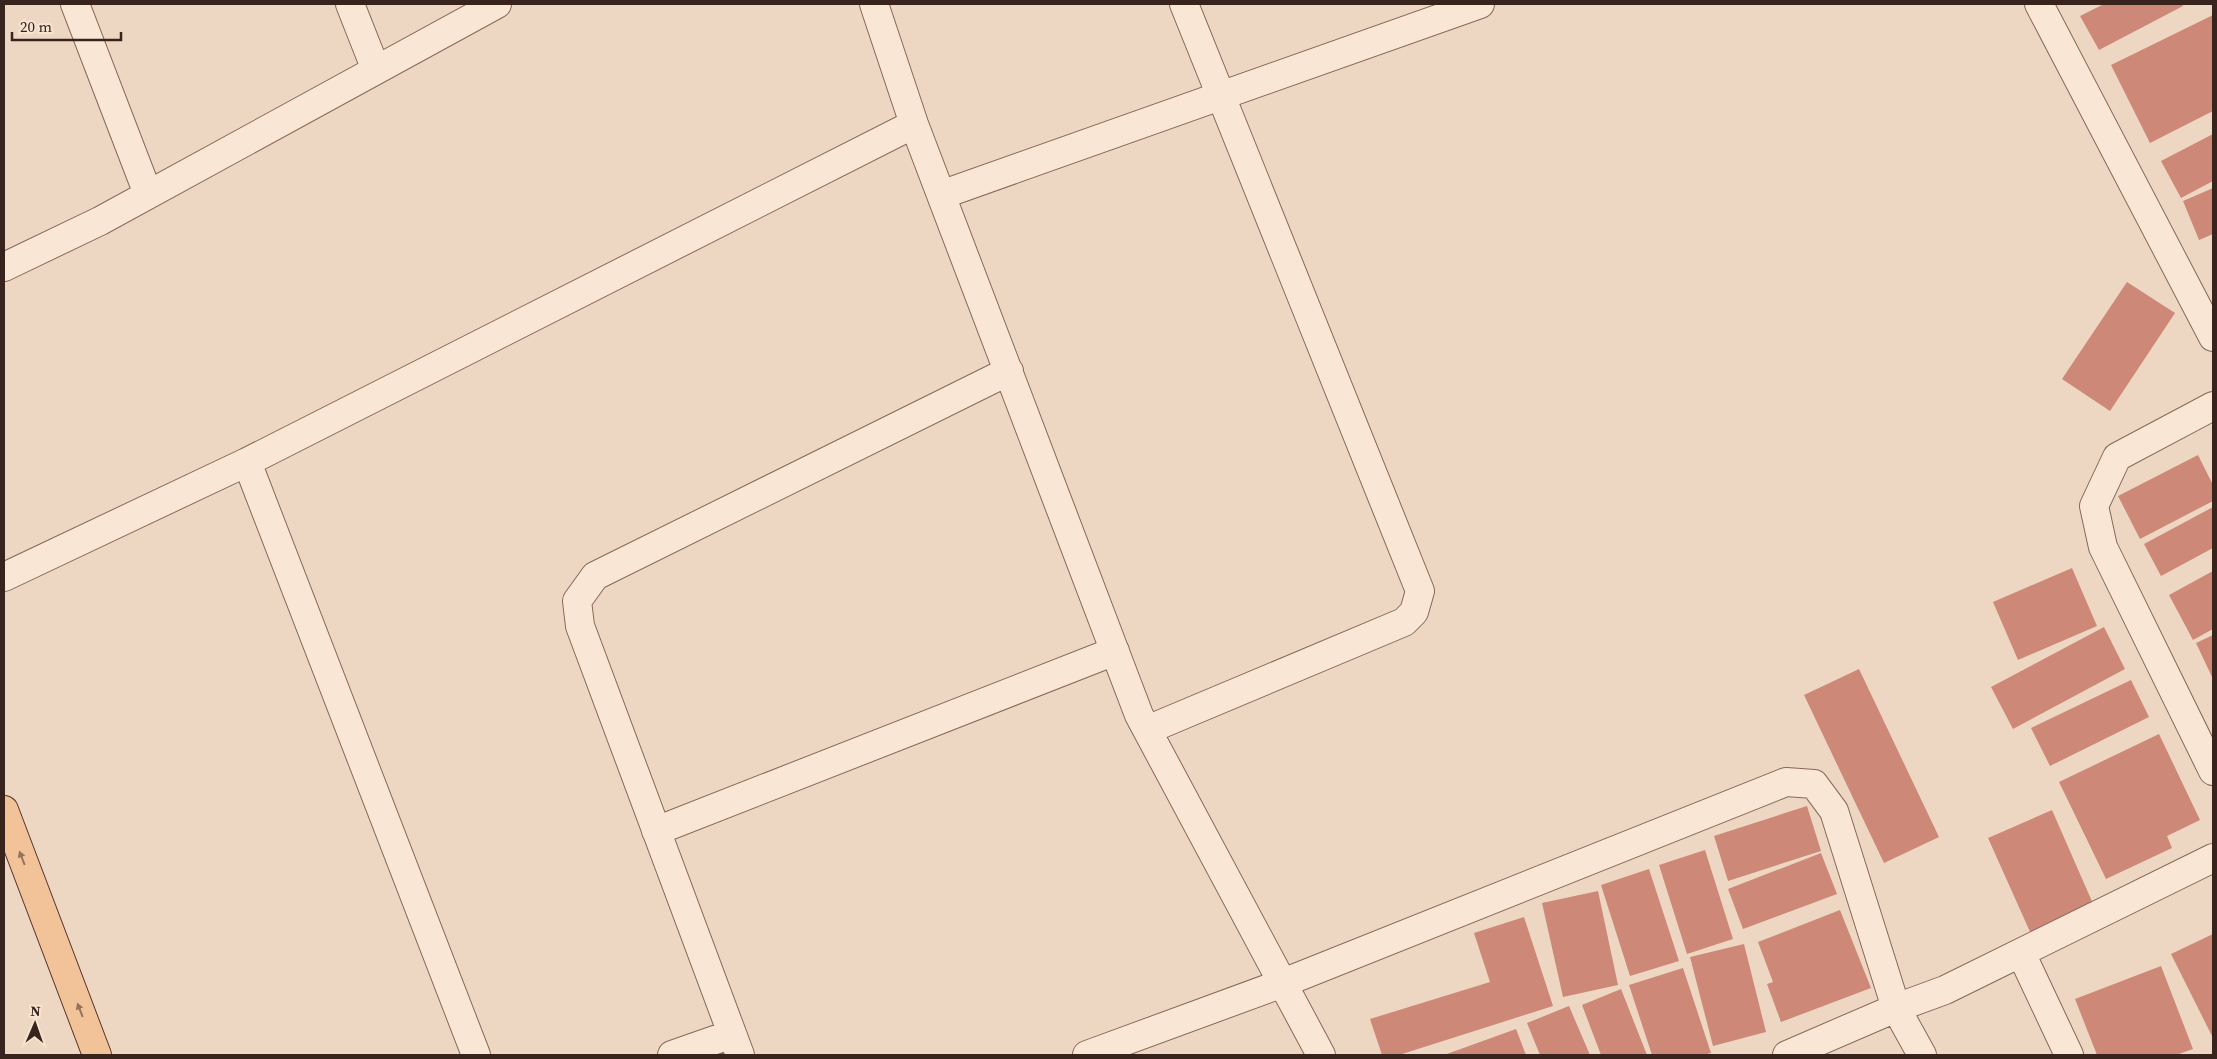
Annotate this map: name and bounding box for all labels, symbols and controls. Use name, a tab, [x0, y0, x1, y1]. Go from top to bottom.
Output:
scale bar	[12, 10, 121, 42]
text: 20 m	[20, 16, 52, 37]
one-way arrow	[18, 850, 26, 865]
north arrow	[10, 999, 60, 1049]
text: N	[30, 1001, 41, 1021]
one-way arrow	[75, 1002, 83, 1017]

